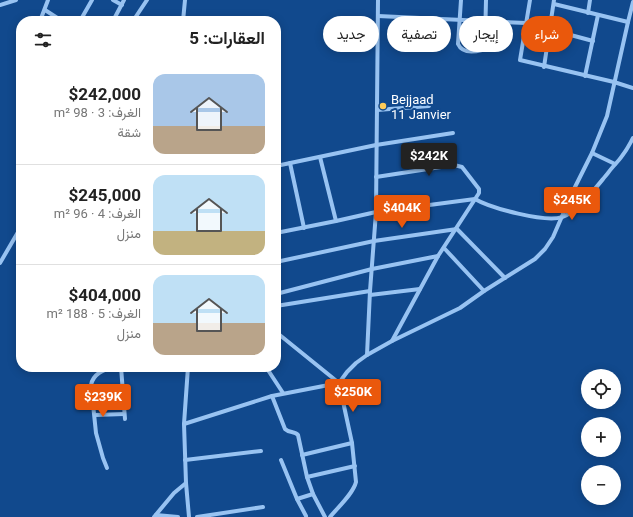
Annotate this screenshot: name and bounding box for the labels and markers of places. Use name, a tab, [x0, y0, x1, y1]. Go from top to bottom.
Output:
place label: Bejjaad 11 Janvier	[391, 92, 452, 122]
marker: Bejjaad 11 Janvier	[378, 101, 388, 111]
pin: $242K	[401, 143, 457, 177]
pin: $245K	[544, 187, 600, 221]
pin: $404K	[374, 195, 430, 229]
pin: $250K	[325, 379, 381, 413]
pin: $239K	[75, 384, 131, 418]

